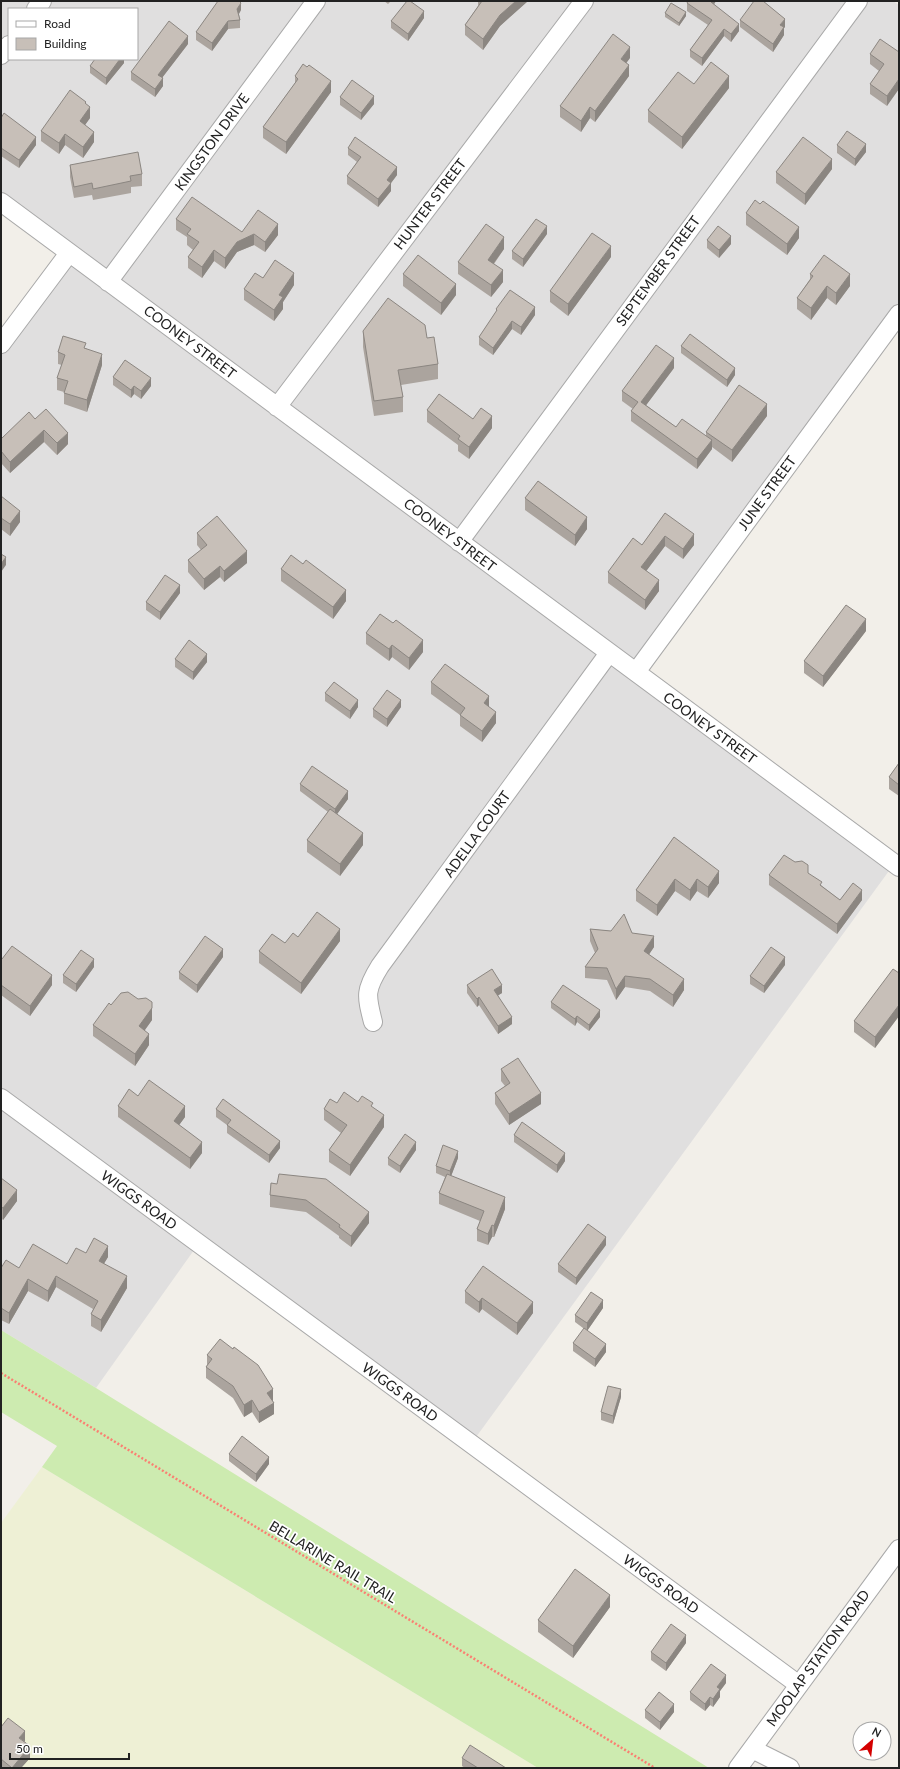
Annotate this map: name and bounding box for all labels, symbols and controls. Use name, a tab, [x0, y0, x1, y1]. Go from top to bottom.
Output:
legend	[8, 8, 138, 60]
text: Road	[44, 16, 71, 31]
text: Building	[44, 36, 87, 51]
street label: KINGSTON DRIVE	[171, 90, 253, 194]
street label: HUNTER STREET	[390, 154, 470, 253]
street label: SEPTEMBER STREET	[612, 212, 704, 329]
street label: COONEY STREET	[141, 301, 240, 382]
street label: JUNE STREET	[734, 452, 800, 533]
street label: COONEY STREET	[401, 494, 500, 575]
street label: COONEY STREET	[660, 688, 761, 768]
street label: ADELLA COURT	[440, 787, 514, 880]
street label: WIGGS ROAD	[98, 1166, 181, 1233]
street label: WIGGS ROAD	[359, 1358, 442, 1425]
street label: BELLARINE RAIL TRAIL	[266, 1517, 400, 1606]
street label: WIGGS ROAD	[620, 1550, 703, 1617]
street label: MOOLAP STATION ROAD	[762, 1586, 873, 1729]
north arrow	[852, 1721, 892, 1761]
text: N	[870, 1724, 884, 1739]
scale bar	[10, 1735, 129, 1761]
text: 50 m	[16, 1741, 43, 1756]

